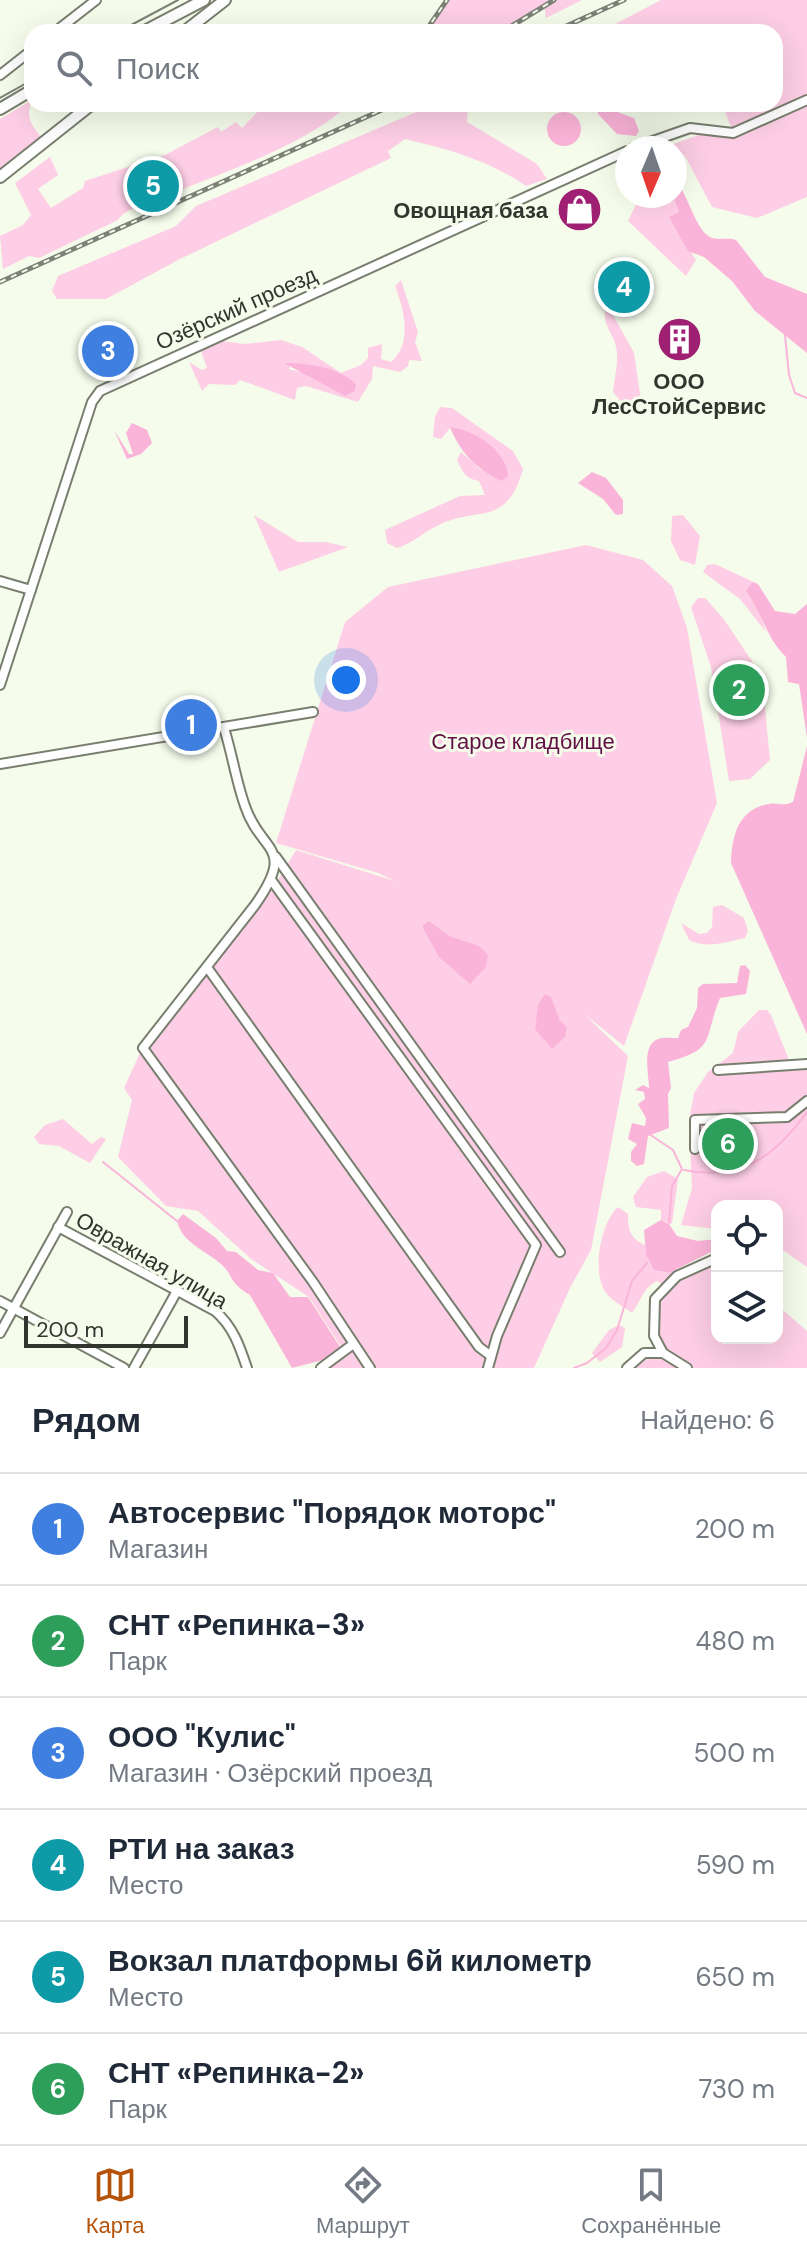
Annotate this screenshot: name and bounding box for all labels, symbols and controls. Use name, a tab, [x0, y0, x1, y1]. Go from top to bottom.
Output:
search box	[24, 24, 783, 112]
icon: search	[52, 46, 96, 90]
text: Поиск	[116, 49, 199, 88]
north arrow	[615, 136, 687, 208]
pin: 5	[127, 156, 179, 216]
shop icon: Овощная база	[555, 186, 603, 234]
place label: Овощная база	[393, 196, 549, 225]
pin: 4	[598, 257, 650, 317]
street label: Озёрский проезд	[151, 260, 321, 357]
building icon: ООО ЛесСтойСервис	[655, 316, 703, 364]
pin: 3	[82, 321, 134, 381]
place label: ООО ЛесСтойСервис	[592, 367, 766, 421]
your location	[326, 660, 366, 700]
pin: 2	[713, 660, 765, 720]
pin: 1	[165, 695, 217, 755]
park label: Старое кладбище	[431, 727, 615, 756]
pin: 6	[702, 1114, 754, 1174]
map controls	[711, 1200, 783, 1344]
button: locate	[711, 1200, 783, 1272]
street label: Овражная улица	[71, 1205, 234, 1316]
button: layers	[711, 1272, 783, 1344]
scale bar	[24, 1312, 188, 1348]
text: 200 m	[36, 1315, 104, 1344]
text: Рядом	[32, 1398, 141, 1443]
text: Найдено: 6	[640, 1403, 775, 1437]
text: Автосервис "Порядок моторс"	[108, 1493, 556, 1532]
text: 1	[53, 1512, 63, 1546]
text: 200 m	[695, 1512, 775, 1546]
text: Магазин	[108, 1532, 208, 1566]
text: СНТ «Репинка-3»	[108, 1605, 365, 1644]
text: 2	[50, 1624, 66, 1658]
text: 480 m	[696, 1624, 775, 1658]
text: Парк	[108, 1644, 167, 1678]
text: ООО "Кулис"	[108, 1717, 296, 1756]
text: 3	[50, 1736, 66, 1770]
text: 500 m	[693, 1736, 775, 1770]
text: Магазин · Озёрский проезд	[108, 1756, 432, 1790]
text: РТИ на заказ	[108, 1829, 295, 1868]
text: 4	[50, 1848, 66, 1882]
text: 590 m	[696, 1848, 775, 1882]
text: Место	[108, 1868, 184, 1902]
text: Вокзал платформы 6й километр	[108, 1941, 592, 1980]
text: 5	[50, 1960, 66, 1994]
text: 650 m	[695, 1960, 775, 1994]
text: Место	[108, 1980, 184, 2014]
text: СНТ «Репинка-2»	[108, 2053, 364, 2092]
text: 6	[50, 2072, 66, 2106]
text: 730 m	[699, 2072, 775, 2106]
text: Парк	[108, 2092, 167, 2126]
tab: Карта	[86, 2163, 145, 2240]
tab: Маршрут	[316, 2163, 410, 2240]
tab: Сохранённые	[581, 2163, 721, 2240]

